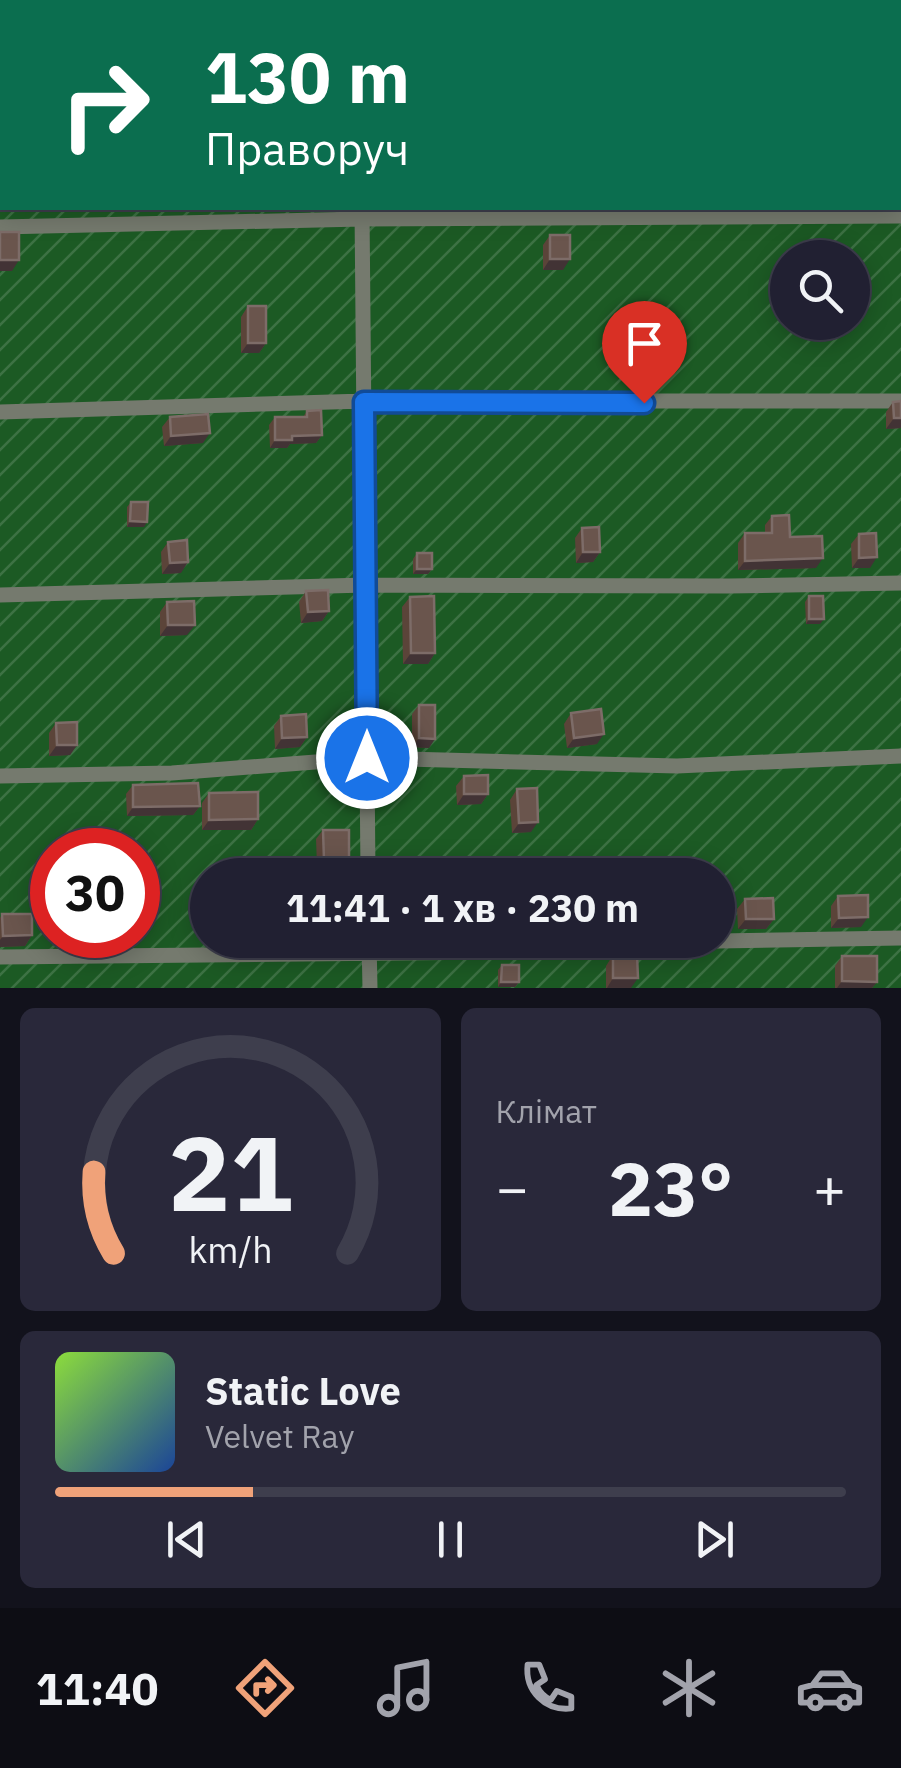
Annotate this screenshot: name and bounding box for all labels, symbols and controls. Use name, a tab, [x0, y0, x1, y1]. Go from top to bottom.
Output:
text: 130 m	[205, 31, 410, 122]
icon: right	[40, 40, 170, 170]
text: Праворуч	[205, 119, 409, 177]
map controls	[770, 240, 870, 340]
button: search	[770, 240, 870, 340]
pin	[602, 301, 687, 404]
icon: arrive	[617, 316, 672, 371]
position arrow	[315, 706, 419, 810]
speed limit sign: 30	[30, 828, 160, 958]
text: 11:41 · 1 хв · 230 m	[286, 883, 639, 932]
text: Клімат	[496, 1090, 597, 1132]
text: 21	[168, 1104, 293, 1240]
text: 23°	[608, 1139, 733, 1237]
text: −	[496, 1152, 529, 1223]
text: +	[813, 1152, 846, 1223]
text: km/h	[188, 1226, 272, 1273]
text: Static Love	[205, 1366, 401, 1415]
text: Velvet Ray	[205, 1415, 354, 1457]
icon: previous	[159, 1512, 214, 1567]
icon: pause	[423, 1512, 478, 1567]
icon: next	[687, 1512, 742, 1567]
icon: directions	[230, 1653, 300, 1723]
icon: music	[371, 1653, 441, 1723]
icon: phone	[513, 1653, 583, 1723]
icon: climate	[654, 1653, 724, 1723]
icon: car	[795, 1653, 865, 1723]
text: 11:40	[36, 1659, 159, 1717]

